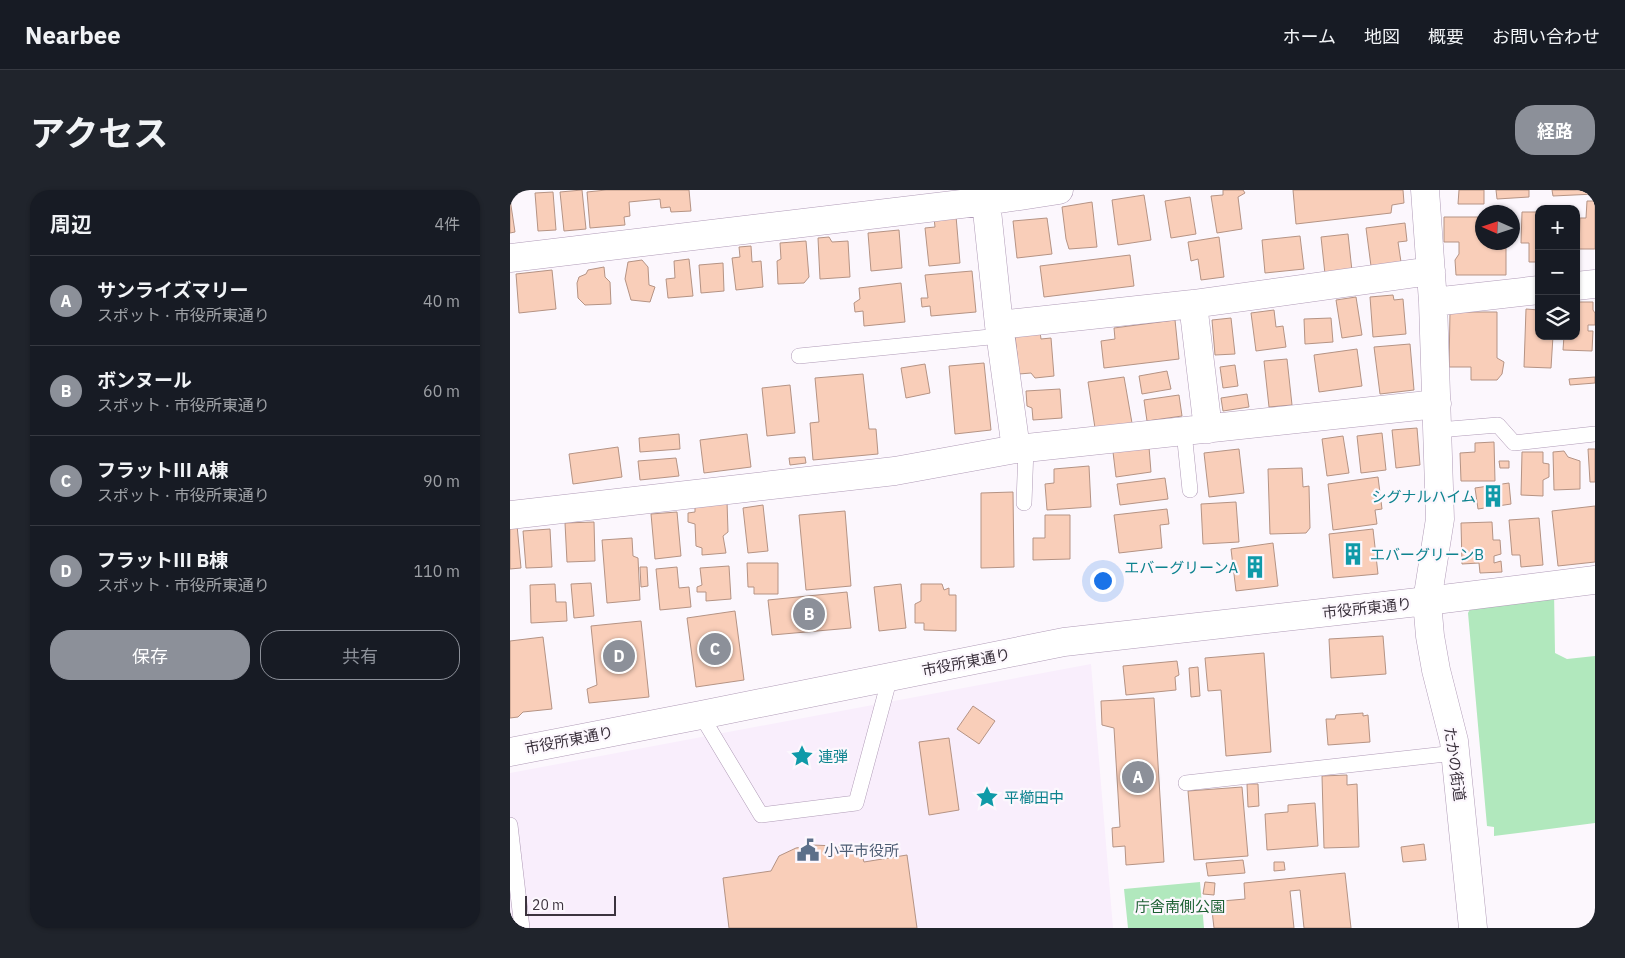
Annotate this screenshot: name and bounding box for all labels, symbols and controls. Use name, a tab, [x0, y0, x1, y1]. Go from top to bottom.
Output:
text: Nearbee	[25, 19, 121, 51]
text: ホーム	[1283, 25, 1336, 48]
text: 地図	[1364, 25, 1400, 48]
text: 概要	[1428, 25, 1464, 48]
text: お問い合わせ	[1492, 25, 1600, 48]
button: 経路	[1515, 105, 1595, 155]
text: アクセス	[30, 110, 168, 156]
north arrow	[1475, 205, 1520, 250]
map controls	[1535, 205, 1580, 340]
button: +	[1535, 205, 1580, 250]
text: 周辺	[50, 210, 92, 238]
text: 4件	[434, 214, 460, 234]
button: −	[1535, 250, 1580, 295]
text: サンライズマリー	[97, 278, 248, 302]
text: A	[61, 291, 71, 311]
text: 40 m	[423, 291, 460, 311]
button: layers	[1535, 295, 1580, 340]
text: スポット · 市役所東通り	[97, 305, 270, 325]
text: ボンヌール	[97, 368, 192, 392]
text: B	[61, 381, 71, 401]
text: 60 m	[423, 381, 460, 401]
text: スポット · 市役所東通り	[97, 395, 270, 415]
text: フラットⅢ A棟	[97, 458, 229, 482]
text: C	[61, 471, 71, 491]
text: 90 m	[423, 471, 460, 491]
building icon: シグナルハイム	[1480, 483, 1506, 509]
text: スポット · 市役所東通り	[97, 485, 270, 505]
place label: シグナルハイム	[1372, 487, 1476, 506]
building icon: エバーグリーンB	[1340, 541, 1366, 567]
place label: エバーグリーンB	[1370, 545, 1484, 564]
text: フラットⅢ B棟	[97, 548, 228, 572]
building icon: エバーグリーンA	[1242, 554, 1268, 580]
place label: エバーグリーンA	[1124, 558, 1238, 577]
text: D	[60, 561, 72, 581]
text: 110 m	[413, 561, 460, 581]
your location	[1090, 568, 1116, 594]
text: スポット · 市役所東通り	[97, 575, 270, 595]
street label: 市役所東通り	[1321, 594, 1413, 622]
pin: B	[793, 595, 825, 633]
button: 保存	[50, 630, 250, 680]
button: 共有	[260, 630, 460, 680]
pin: C	[699, 630, 731, 668]
pin: D	[603, 637, 635, 675]
street label: 市役所東通り	[920, 644, 1012, 680]
street label: 市役所東通り	[523, 722, 615, 758]
street label: たかの街道	[1440, 726, 1470, 802]
place icon: 連弾	[789, 743, 815, 769]
place label: 連弾	[818, 747, 848, 766]
pin: A	[1122, 758, 1154, 796]
place icon: 平櫛田中	[974, 784, 1000, 810]
place label: 平櫛田中	[1004, 788, 1064, 807]
public building icon: 小平市役所	[795, 837, 821, 863]
place label: 小平市役所	[824, 841, 899, 860]
scale bar	[525, 893, 616, 916]
text: 20 m	[532, 896, 564, 914]
park label: 庁舎南側公園	[1135, 897, 1225, 916]

